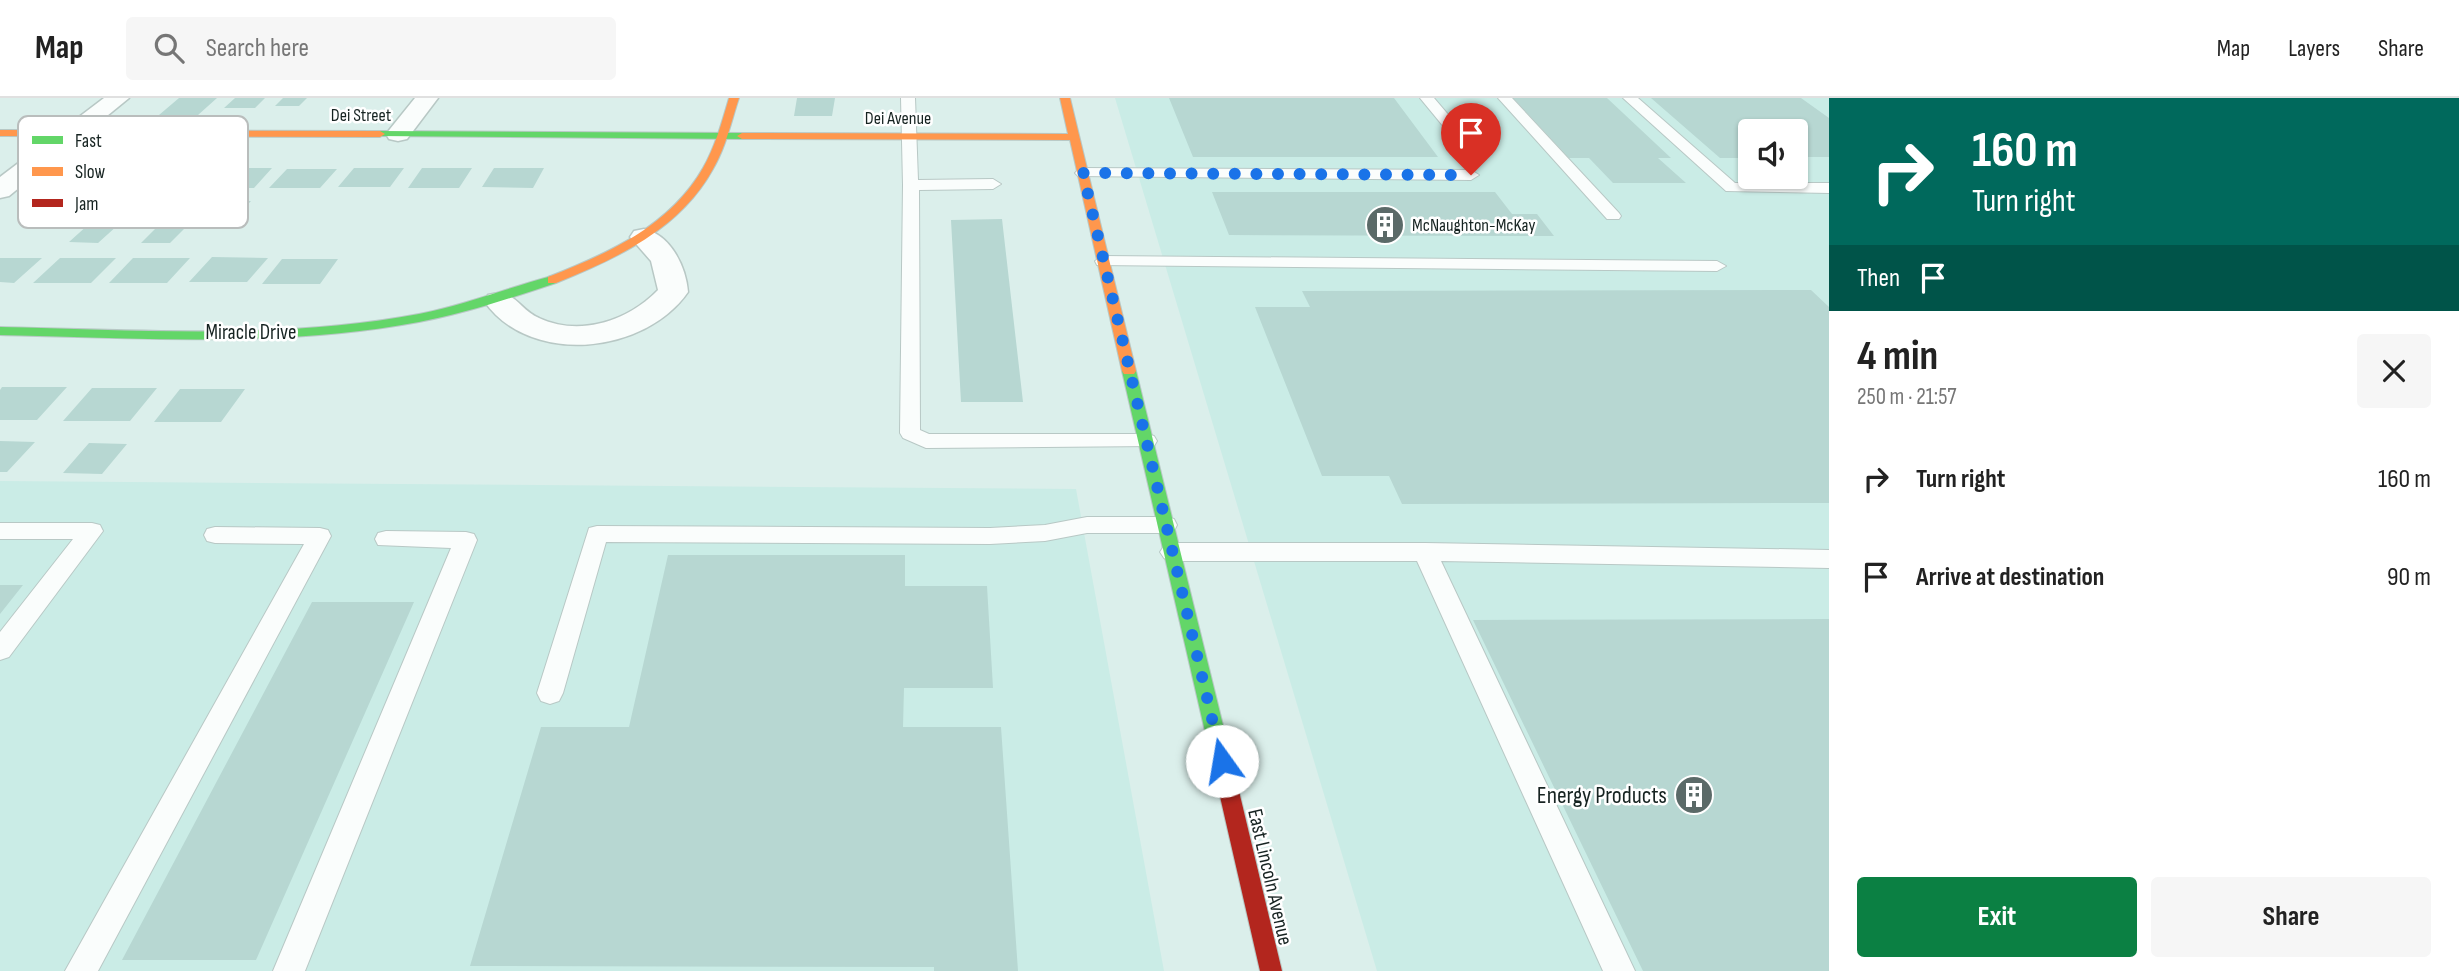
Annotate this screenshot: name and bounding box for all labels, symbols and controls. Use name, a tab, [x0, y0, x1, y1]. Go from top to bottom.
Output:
search box	[126, 17, 616, 80]
text: Map	[35, 28, 84, 68]
icon: search	[150, 29, 188, 67]
text: Search here	[206, 33, 309, 64]
text: Map	[2217, 34, 2250, 63]
text: Layers	[2288, 34, 2340, 63]
text: Share	[2378, 34, 2424, 63]
pin	[1441, 103, 1501, 175]
street label: Dei Street	[331, 105, 392, 126]
street label: Dei Avenue	[865, 108, 931, 129]
icon: arrive	[1452, 114, 1490, 152]
legend	[18, 116, 248, 228]
map controls	[1738, 119, 1808, 189]
button: sound	[1738, 119, 1808, 189]
text: 160 m	[1972, 122, 2078, 181]
icon: right	[1857, 126, 1948, 217]
text: Fast	[75, 130, 102, 153]
text: Slow	[75, 161, 105, 184]
text: Turn right	[1972, 182, 2076, 221]
text: Jam	[74, 193, 98, 216]
building icon: McNaughton-McKay	[1364, 204, 1406, 246]
place label: McNaughton-McKay	[1412, 215, 1535, 236]
icon: arrive	[1914, 259, 1952, 297]
text: Then	[1857, 263, 1900, 294]
street label: Miracle Drive	[206, 320, 296, 345]
text: 4 min	[1857, 331, 1938, 382]
button: close	[2357, 334, 2431, 408]
text: 250 m · 21:57	[1857, 383, 1957, 411]
icon: right	[1857, 460, 1895, 498]
text: Turn right	[1916, 464, 2005, 495]
text: 160 m	[2378, 464, 2431, 495]
icon: arrive	[1857, 558, 1895, 596]
text: Arrive at destination	[1916, 562, 2104, 593]
text: 90 m	[2387, 562, 2431, 593]
position arrow	[1185, 724, 1259, 798]
building icon: Energy Products	[1673, 774, 1715, 816]
place label: Energy Products	[1537, 781, 1667, 810]
street label: East Lincoln Avenue	[1242, 806, 1298, 948]
button: Exit	[1857, 877, 2137, 957]
button: Share	[2151, 877, 2431, 957]

